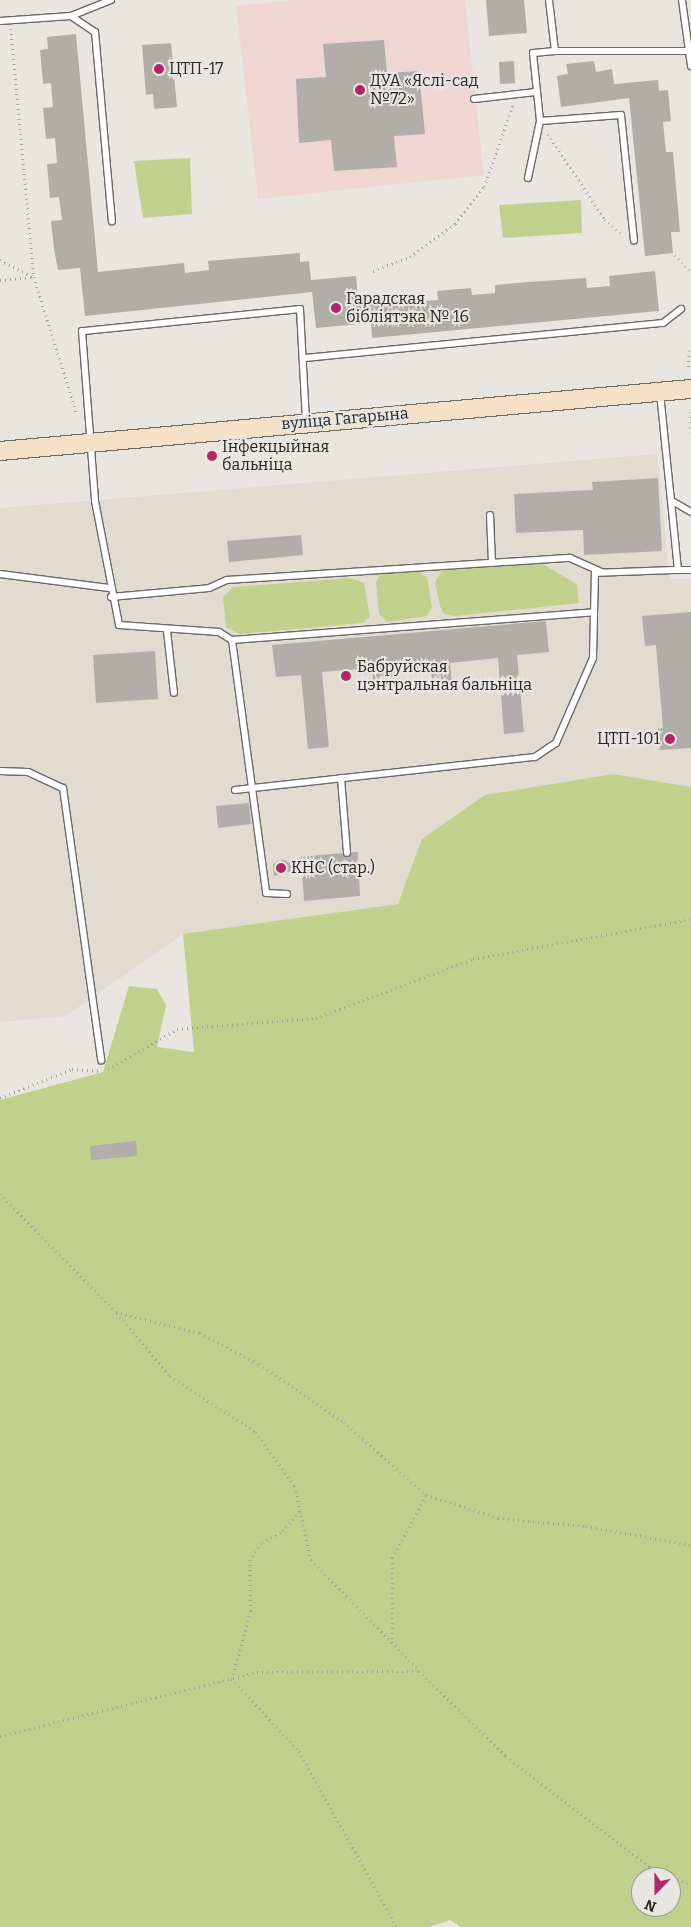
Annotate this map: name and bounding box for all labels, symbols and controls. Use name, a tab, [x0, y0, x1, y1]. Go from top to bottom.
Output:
place label: ЦТП-17	[169, 59, 223, 79]
marker: ЦТП-17	[153, 63, 165, 75]
place label: ДУА «Яслі-сад №72»	[370, 71, 478, 109]
marker: ДУА «Яслі-сад №72»	[354, 84, 366, 96]
place label: Гарадская бібліятэка № 16	[346, 289, 469, 327]
marker: Гарадская бібліятэка № 16	[330, 302, 342, 314]
street label: вуліца Гагарына	[281, 404, 409, 434]
place label: Інфекцыйная бальніца	[222, 437, 329, 475]
marker: Інфекцыйная бальніца	[206, 450, 218, 462]
place label: Бабруйская цэнтральная бальніца	[357, 657, 532, 695]
marker: Бабруйская цэнтральная бальніца	[339, 669, 353, 683]
place label: ЦТП-101	[597, 729, 660, 749]
marker: ЦТП-101	[664, 733, 676, 745]
place label: КНС (стар.)	[291, 858, 375, 878]
marker: КНС (стар.)	[275, 862, 287, 874]
north arrow	[631, 1867, 681, 1917]
text: N	[642, 1896, 659, 1915]

